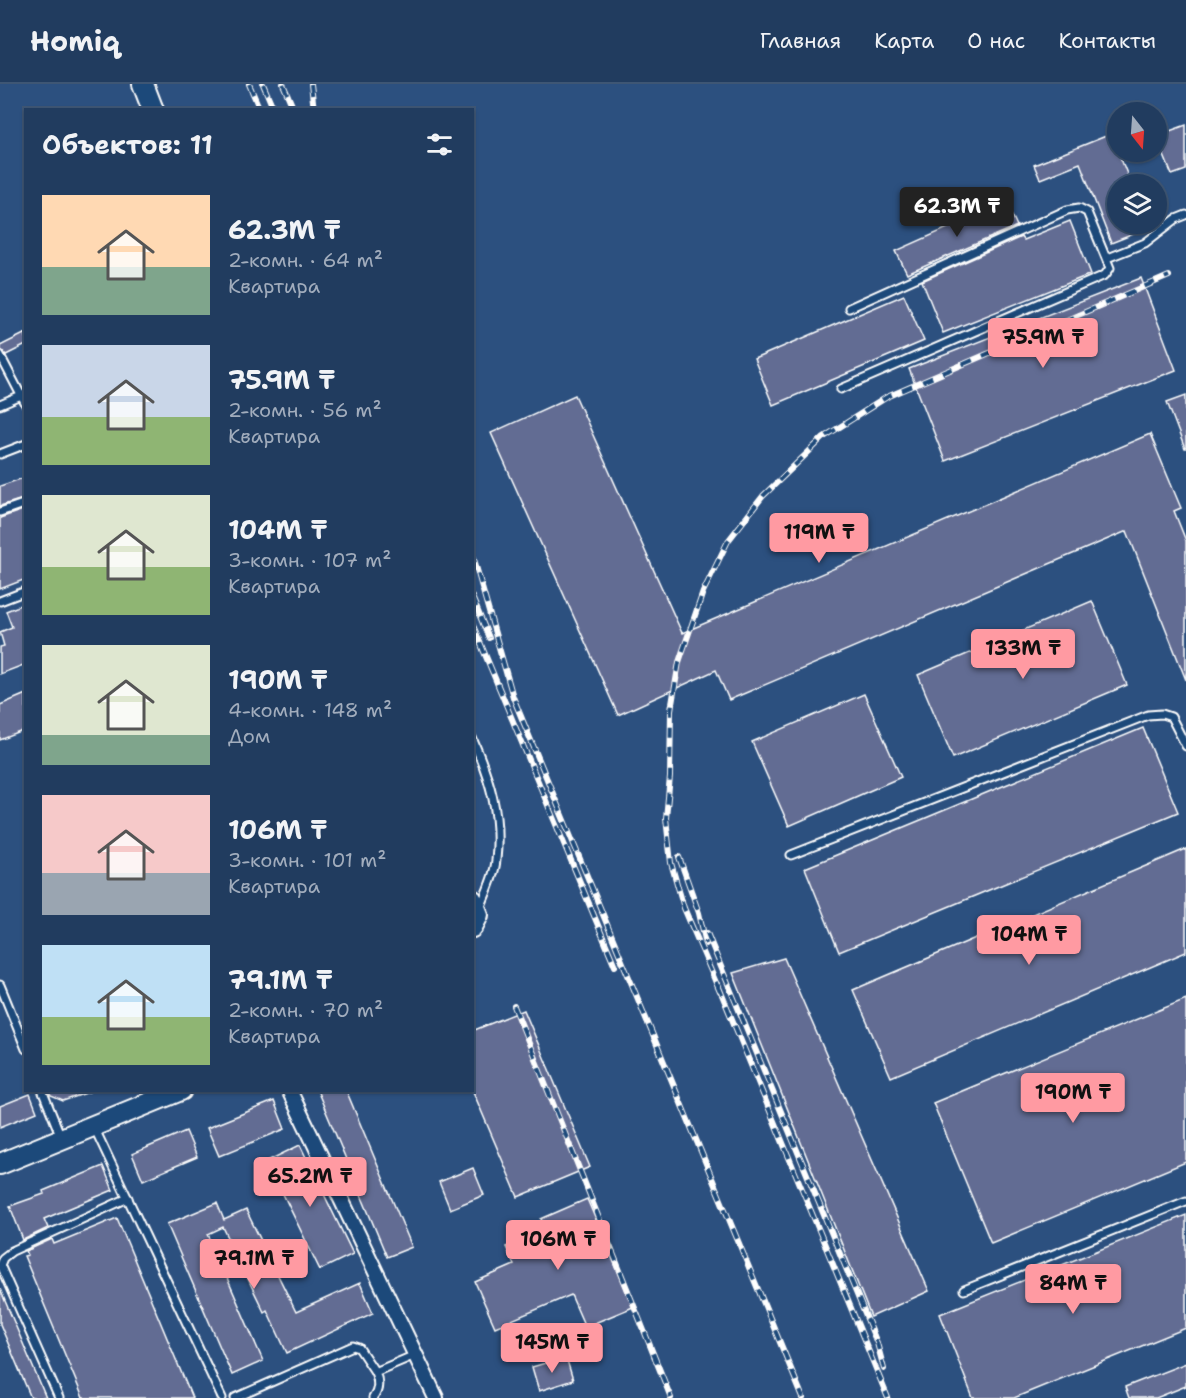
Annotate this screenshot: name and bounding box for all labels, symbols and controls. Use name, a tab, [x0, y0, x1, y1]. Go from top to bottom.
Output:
text: Homiq	[30, 22, 120, 60]
text: Главная	[760, 27, 841, 55]
text: Карта	[874, 27, 934, 55]
text: О нас	[967, 27, 1025, 55]
text: Контакты	[1058, 27, 1156, 55]
north arrow	[1107, 102, 1167, 162]
map controls	[1107, 102, 1167, 234]
text: Объектов: 11	[42, 127, 213, 162]
icon: filters	[423, 128, 456, 161]
button: layers	[1107, 174, 1167, 234]
pin: 62.3M ₸	[902, 187, 1012, 238]
text: 62.3M ₸	[914, 193, 1000, 219]
text: 62.3M ₸	[228, 212, 340, 247]
icon: home	[90, 219, 162, 291]
text: 2-комн. · 64 m²	[228, 247, 383, 273]
text: Квартира	[228, 273, 320, 299]
pin: 75.9M ₸	[988, 318, 1098, 369]
text: 75.9M ₸	[1002, 324, 1084, 350]
text: 75.9M ₸	[228, 362, 335, 397]
icon: home	[90, 369, 162, 441]
text: 2-комн. · 56 m²	[228, 397, 382, 423]
text: Квартира	[228, 423, 320, 449]
text: 104M ₸	[228, 512, 327, 547]
pin: 119M ₸	[770, 513, 868, 564]
icon: home	[90, 519, 162, 591]
text: 119M ₸	[783, 519, 855, 545]
text: 3-комн. · 107 m²	[228, 547, 392, 573]
text: Квартира	[228, 573, 320, 599]
pin: 133M ₸	[974, 629, 1072, 680]
text: 133M ₸	[985, 635, 1061, 661]
text: 190M ₸	[228, 662, 327, 697]
icon: home	[90, 669, 162, 741]
text: 4-комн. · 148 m²	[228, 697, 392, 723]
text: Дом	[228, 723, 270, 749]
text: 106M ₸	[228, 812, 327, 847]
icon: home	[90, 819, 162, 891]
text: 3-комн. · 101 m²	[228, 847, 386, 873]
text: Квартира	[228, 873, 320, 899]
pin: 104M ₸	[980, 915, 1078, 966]
text: 104M ₸	[991, 921, 1067, 947]
text: 79.1M ₸	[228, 962, 332, 997]
icon: home	[90, 969, 162, 1041]
text: 2-комн. · 70 m²	[228, 997, 383, 1023]
text: Квартира	[228, 1023, 320, 1049]
pin: 190M ₸	[1024, 1073, 1122, 1124]
text: 190M ₸	[1035, 1079, 1111, 1105]
pin: 65.2M ₸	[255, 1157, 365, 1208]
text: 65.2M ₸	[268, 1163, 352, 1189]
pin: 106M ₸	[509, 1220, 607, 1271]
text: 106M ₸	[520, 1226, 596, 1252]
pin: 79.1M ₸	[199, 1239, 309, 1290]
text: 79.1M ₸	[214, 1245, 294, 1271]
pin: 84M ₸	[1031, 1264, 1115, 1315]
text: 84M ₸	[1039, 1270, 1107, 1296]
pin: 145M ₸	[503, 1323, 601, 1374]
text: 145M ₸	[515, 1329, 589, 1355]

